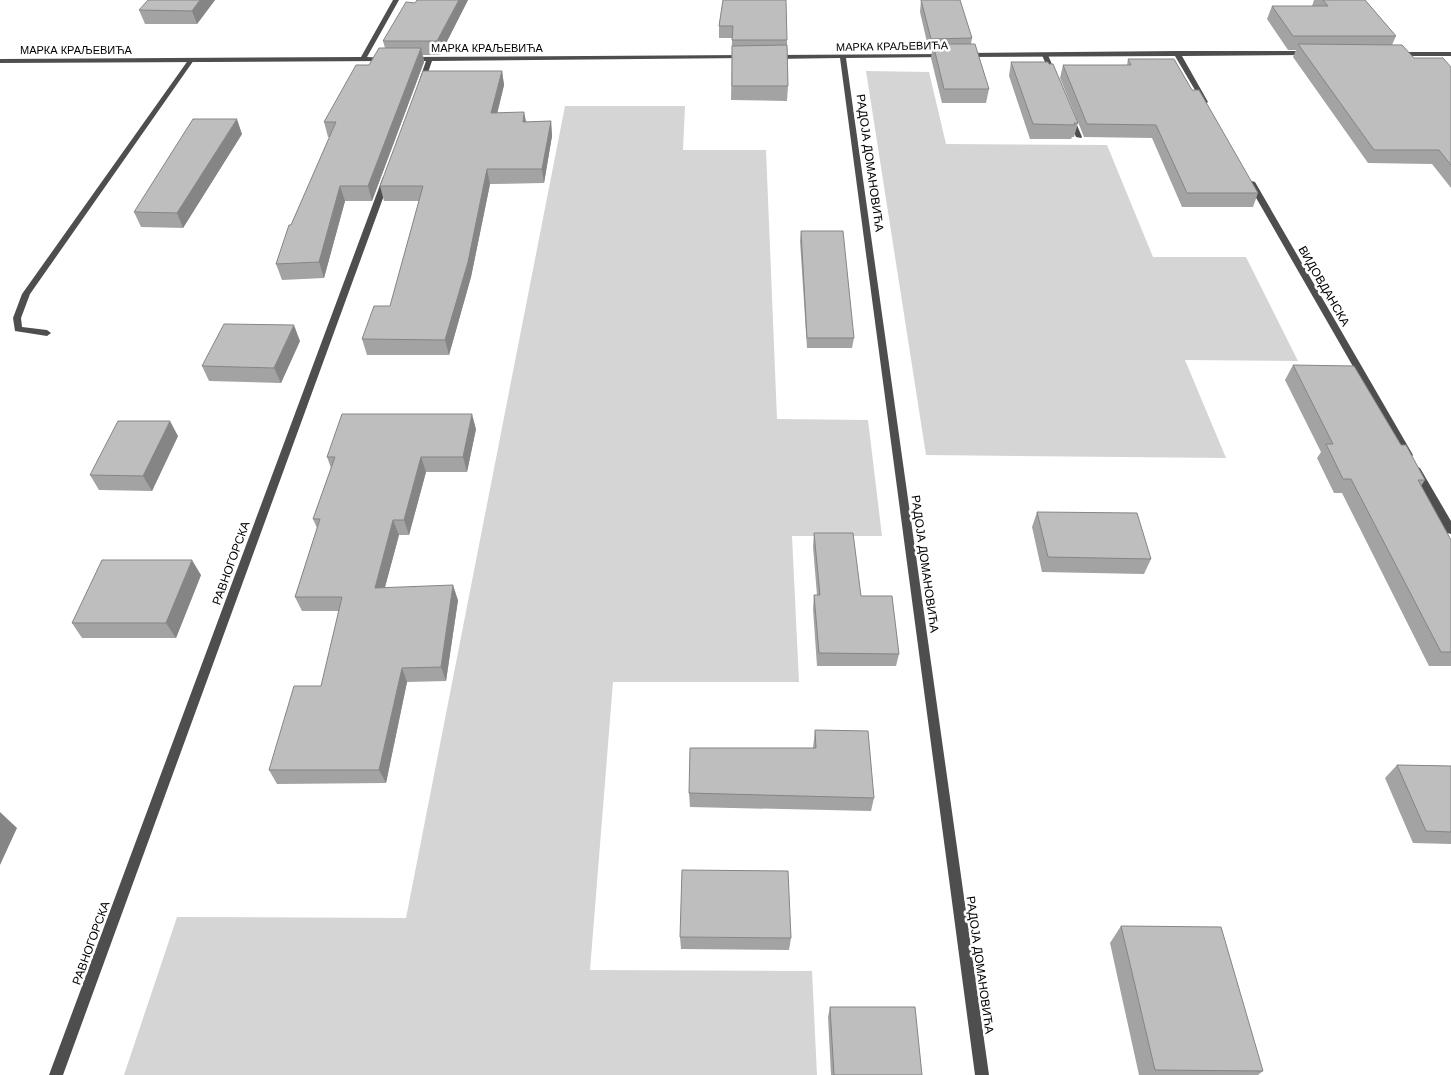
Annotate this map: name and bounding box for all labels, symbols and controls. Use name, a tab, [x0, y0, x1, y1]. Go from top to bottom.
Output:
street label: МАРКА КРАЉЕВИЋА	[836, 39, 949, 53]
street label: МАРКА КРАЉЕВИЋА	[431, 42, 544, 54]
street label: МАРКА КРАЉЕВИЋА	[20, 44, 133, 56]
street label: РАДОЈА ДОМАНОВИЋА	[853, 93, 887, 233]
street label: ВИДОВДАНСКА	[1295, 243, 1353, 329]
street label: РАДОЈА ДОМАНОВИЋА	[908, 494, 942, 634]
street label: РАВНОГОРСКА	[209, 519, 253, 607]
street label: РАДОЈА ДОМАНОВИЋА	[963, 895, 997, 1035]
street label: РАВНОГОРСКА	[69, 899, 113, 987]

